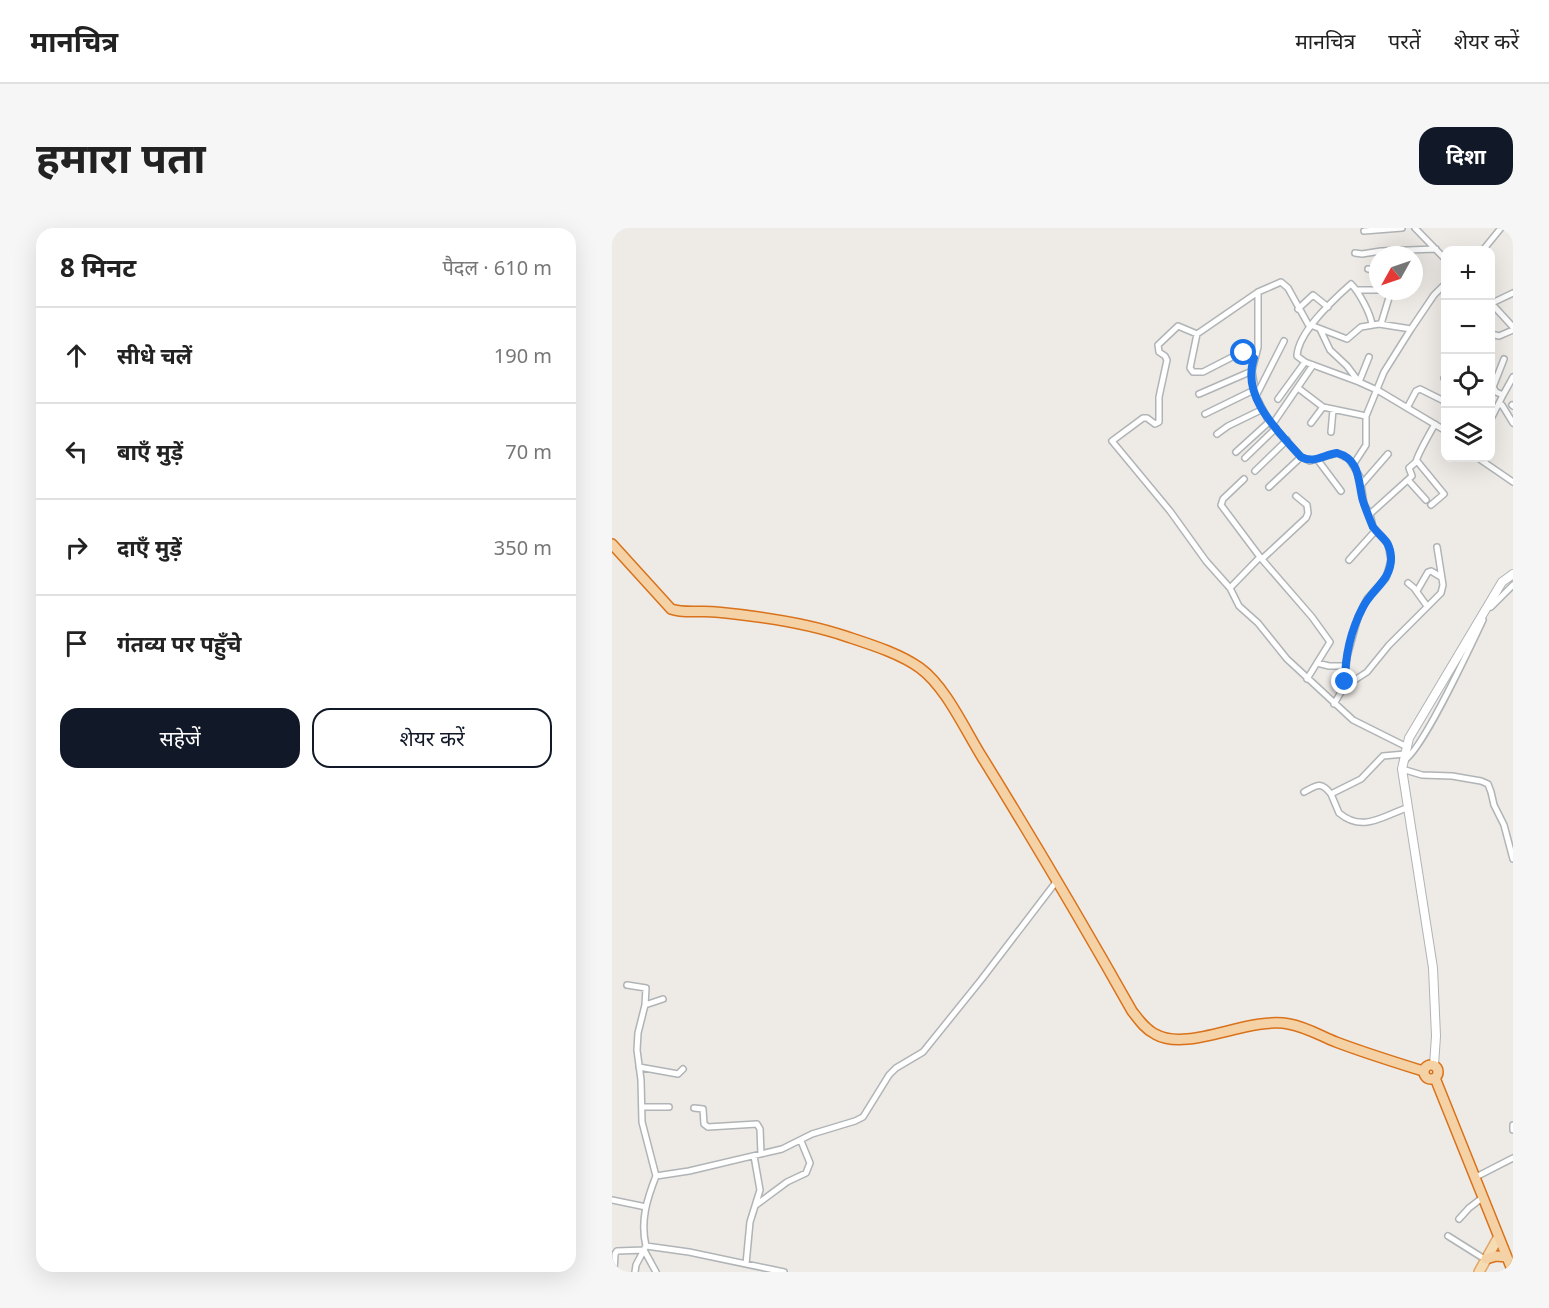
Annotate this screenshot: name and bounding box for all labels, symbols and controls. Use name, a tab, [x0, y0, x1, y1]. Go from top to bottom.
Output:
text: मानचित्र	[30, 22, 118, 60]
text: मानचित्र	[1295, 27, 1355, 55]
text: परतें	[1388, 27, 1421, 55]
text: शेयर करें	[1454, 27, 1519, 55]
button: दिशा	[1419, 127, 1513, 185]
text: हमारा पता	[36, 128, 206, 185]
north arrow	[1369, 246, 1423, 300]
map controls	[1441, 246, 1495, 462]
button: +	[1441, 246, 1495, 300]
text: 8 मिनट	[60, 249, 136, 285]
text: पैदल · 610 m	[442, 254, 552, 281]
button: −	[1441, 300, 1495, 354]
icon: ahead	[60, 339, 93, 372]
route start	[1230, 339, 1256, 365]
text: सीधे चलें	[117, 340, 192, 370]
text: 190 m	[494, 342, 552, 369]
button: locate	[1441, 354, 1495, 408]
button: layers	[1441, 408, 1495, 462]
icon: left	[60, 435, 93, 468]
text: बाएँ मुड़ें	[117, 436, 183, 466]
text: 70 m	[505, 438, 552, 465]
icon: right	[60, 531, 93, 564]
text: दाएँ मुड़ें	[117, 532, 182, 562]
text: 350 m	[494, 534, 552, 561]
icon: arrive	[60, 627, 93, 660]
text: गंतव्य पर पहुँचे	[117, 628, 242, 658]
route end	[1331, 668, 1357, 694]
button: सहेजें	[60, 708, 300, 768]
button: शेयर करें	[312, 708, 552, 768]

